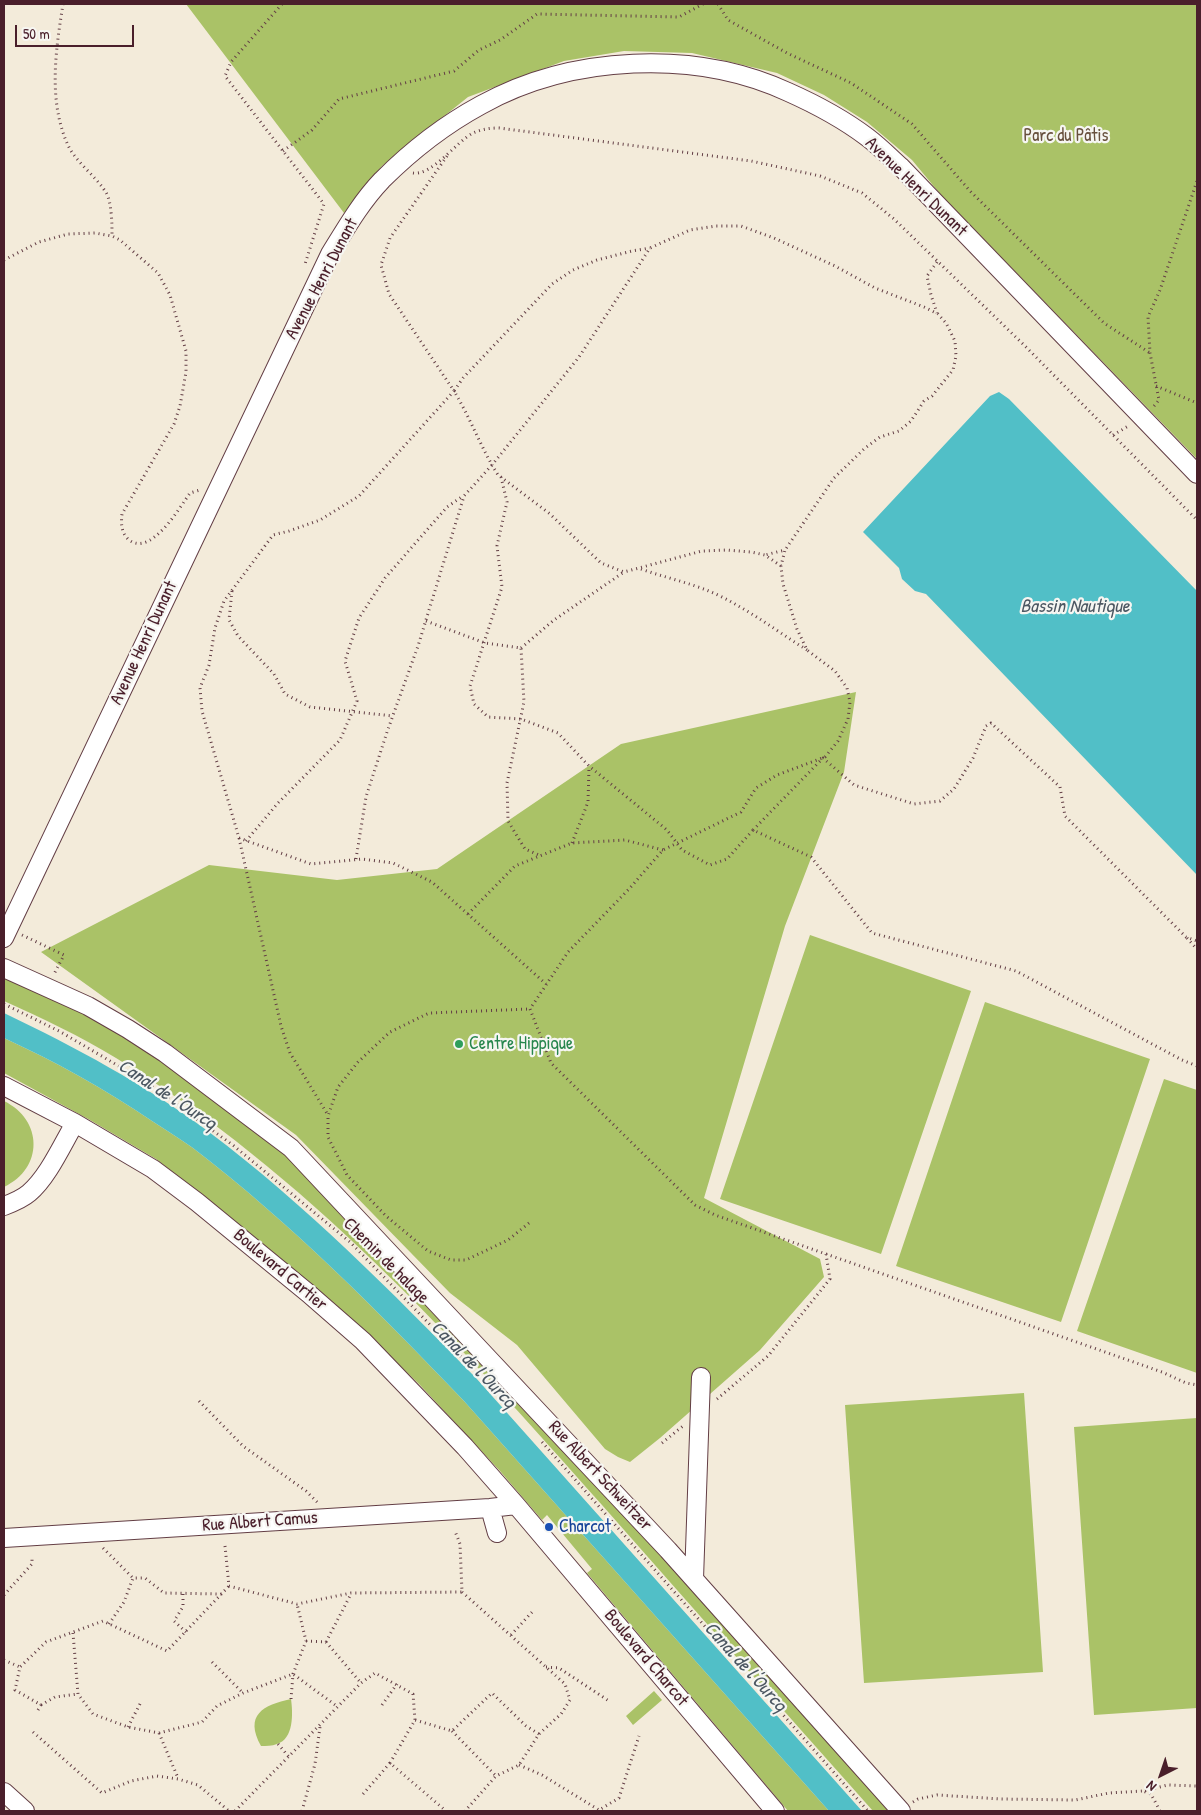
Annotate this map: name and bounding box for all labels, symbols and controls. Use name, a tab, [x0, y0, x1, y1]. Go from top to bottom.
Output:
scale bar	[18, 15, 136, 47]
text: 50 m	[23, 23, 50, 44]
park label: Parc du Pâtis	[1024, 125, 1108, 147]
street label: Avenue Henri Dunant	[860, 133, 972, 241]
street label: Avenue Henri Dunant	[281, 215, 363, 343]
street label: Avenue Henri Dunant	[106, 578, 182, 708]
water label: Bassin Nautique	[1021, 596, 1129, 618]
place label: Centre Hippique	[469, 1033, 573, 1055]
marker: Centre Hippique	[453, 1038, 465, 1050]
water label: Canal de l'Ourcq	[114, 1055, 220, 1135]
street label: Chemin de halage	[338, 1213, 434, 1309]
street label: Boulevard Cartier	[229, 1224, 331, 1316]
water label: Canal de l'Ourcq	[426, 1317, 520, 1413]
street label: Rue Albert Schweitzer	[544, 1417, 656, 1535]
street label: Rue Albert Camus	[202, 1507, 318, 1537]
place label: Charcot	[559, 1516, 611, 1538]
marker: Charcot	[543, 1521, 555, 1533]
street label: Boulevard Charcot	[599, 1605, 693, 1711]
water label: Canal de l'Ourcq	[699, 1618, 791, 1716]
north arrow	[1136, 1750, 1186, 1800]
text: N	[1142, 1777, 1160, 1796]

